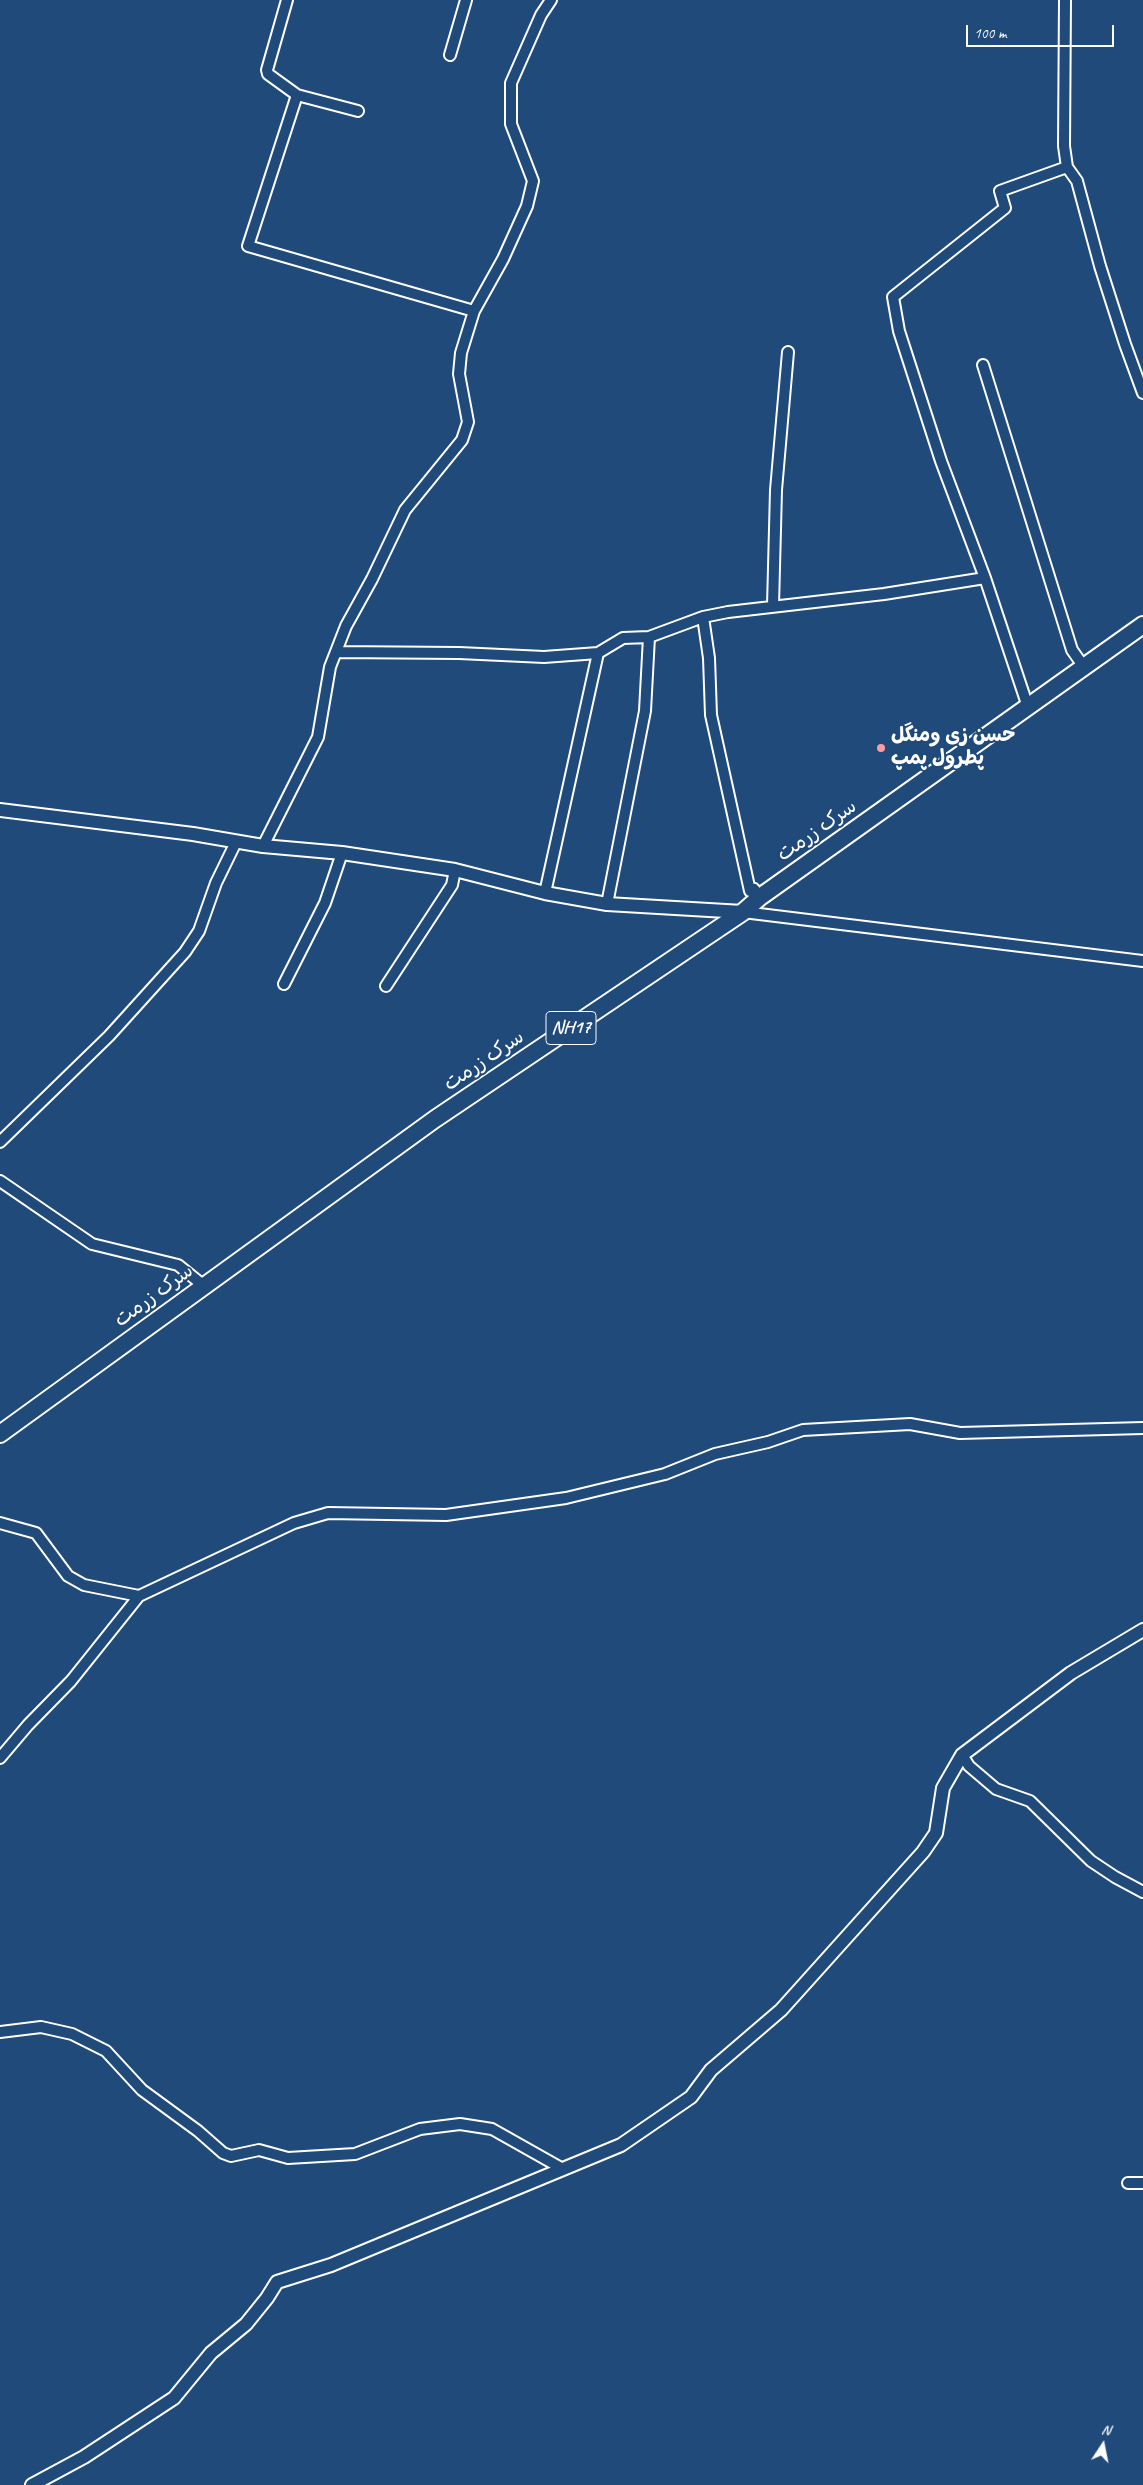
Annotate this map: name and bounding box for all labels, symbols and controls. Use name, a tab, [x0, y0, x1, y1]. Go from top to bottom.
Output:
scale bar	[968, 15, 1116, 47]
text: 100 m	[974, 24, 1006, 43]
place label: حسن زی ومنگل پطرول پمپ	[891, 724, 1015, 771]
marker: حسن زی ومنگل پطرول پمپ	[875, 742, 887, 754]
street label: سرک زرمت	[773, 795, 861, 867]
road number: NH17	[546, 1011, 596, 1044]
street label: سرک زرمت	[439, 1025, 529, 1097]
street label: سرک زرمت	[110, 1259, 198, 1333]
north arrow	[1078, 2420, 1128, 2470]
text: N	[1100, 2421, 1112, 2439]

